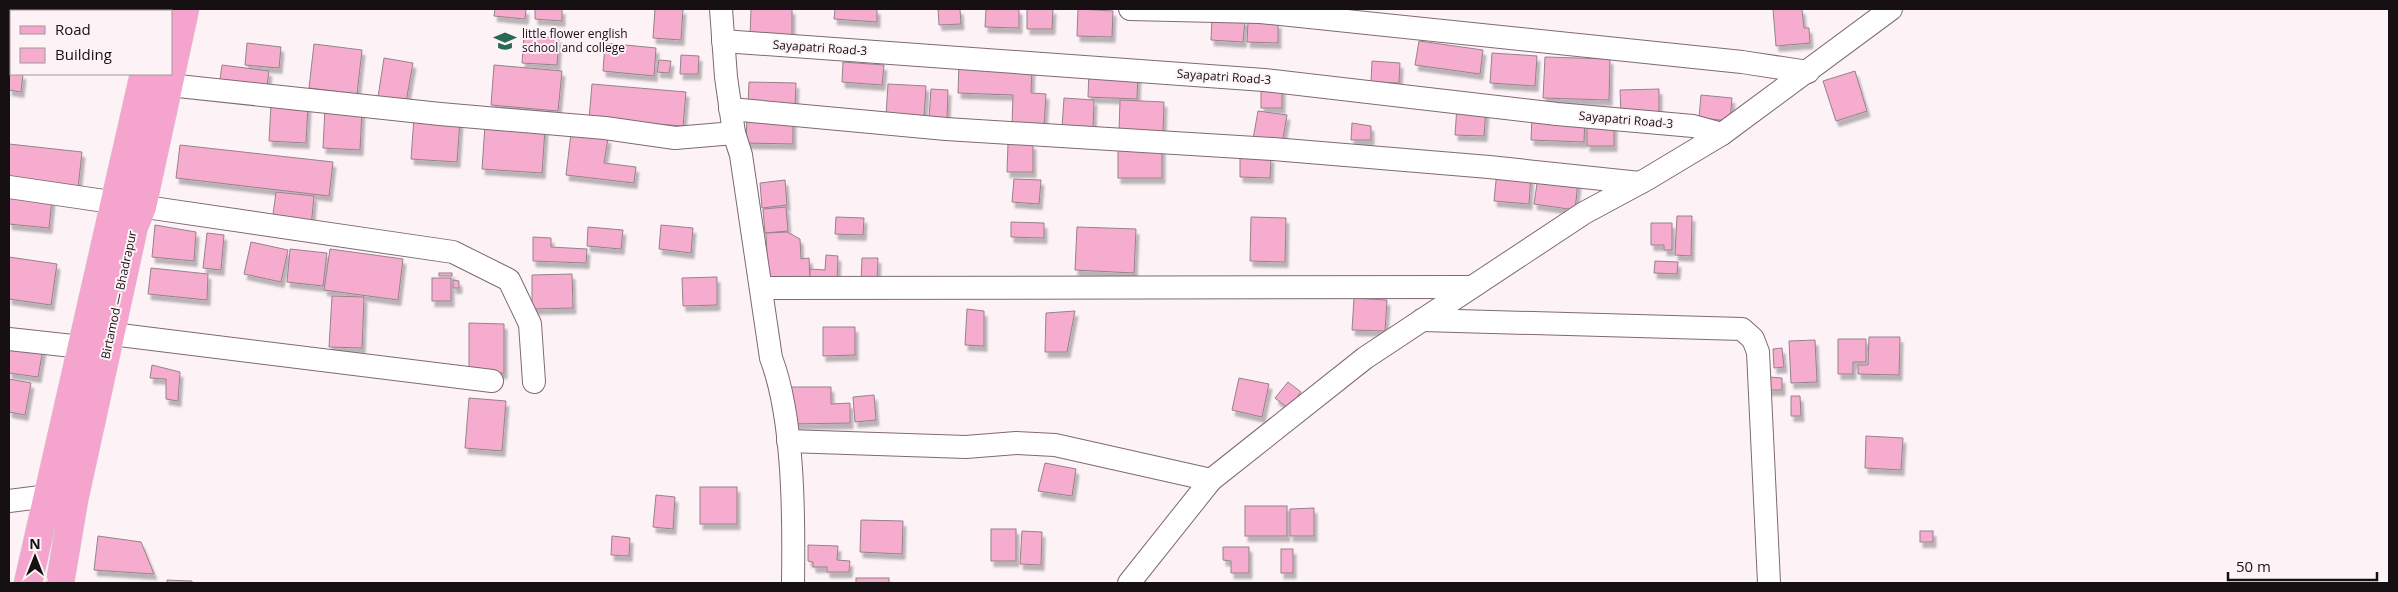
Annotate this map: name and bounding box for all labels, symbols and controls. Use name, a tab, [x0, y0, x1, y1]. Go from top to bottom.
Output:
legend	[10, 10, 172, 75]
text: Road	[55, 19, 91, 39]
place label: little flower english school and college	[522, 25, 628, 56]
school or university icon: little flower english school and college	[492, 28, 518, 54]
street label: Sayapatri Road-3	[772, 36, 868, 59]
text: Building	[55, 44, 112, 64]
street label: Sayapatri Road-3	[1176, 65, 1272, 88]
street label: Sayapatri Road-3	[1578, 107, 1674, 132]
street label: Birtamod — Bhadrapur	[97, 229, 140, 361]
north arrow	[10, 532, 60, 582]
text: N	[29, 534, 41, 553]
scale bar	[2228, 550, 2377, 582]
text: 50 m	[2236, 556, 2271, 576]

